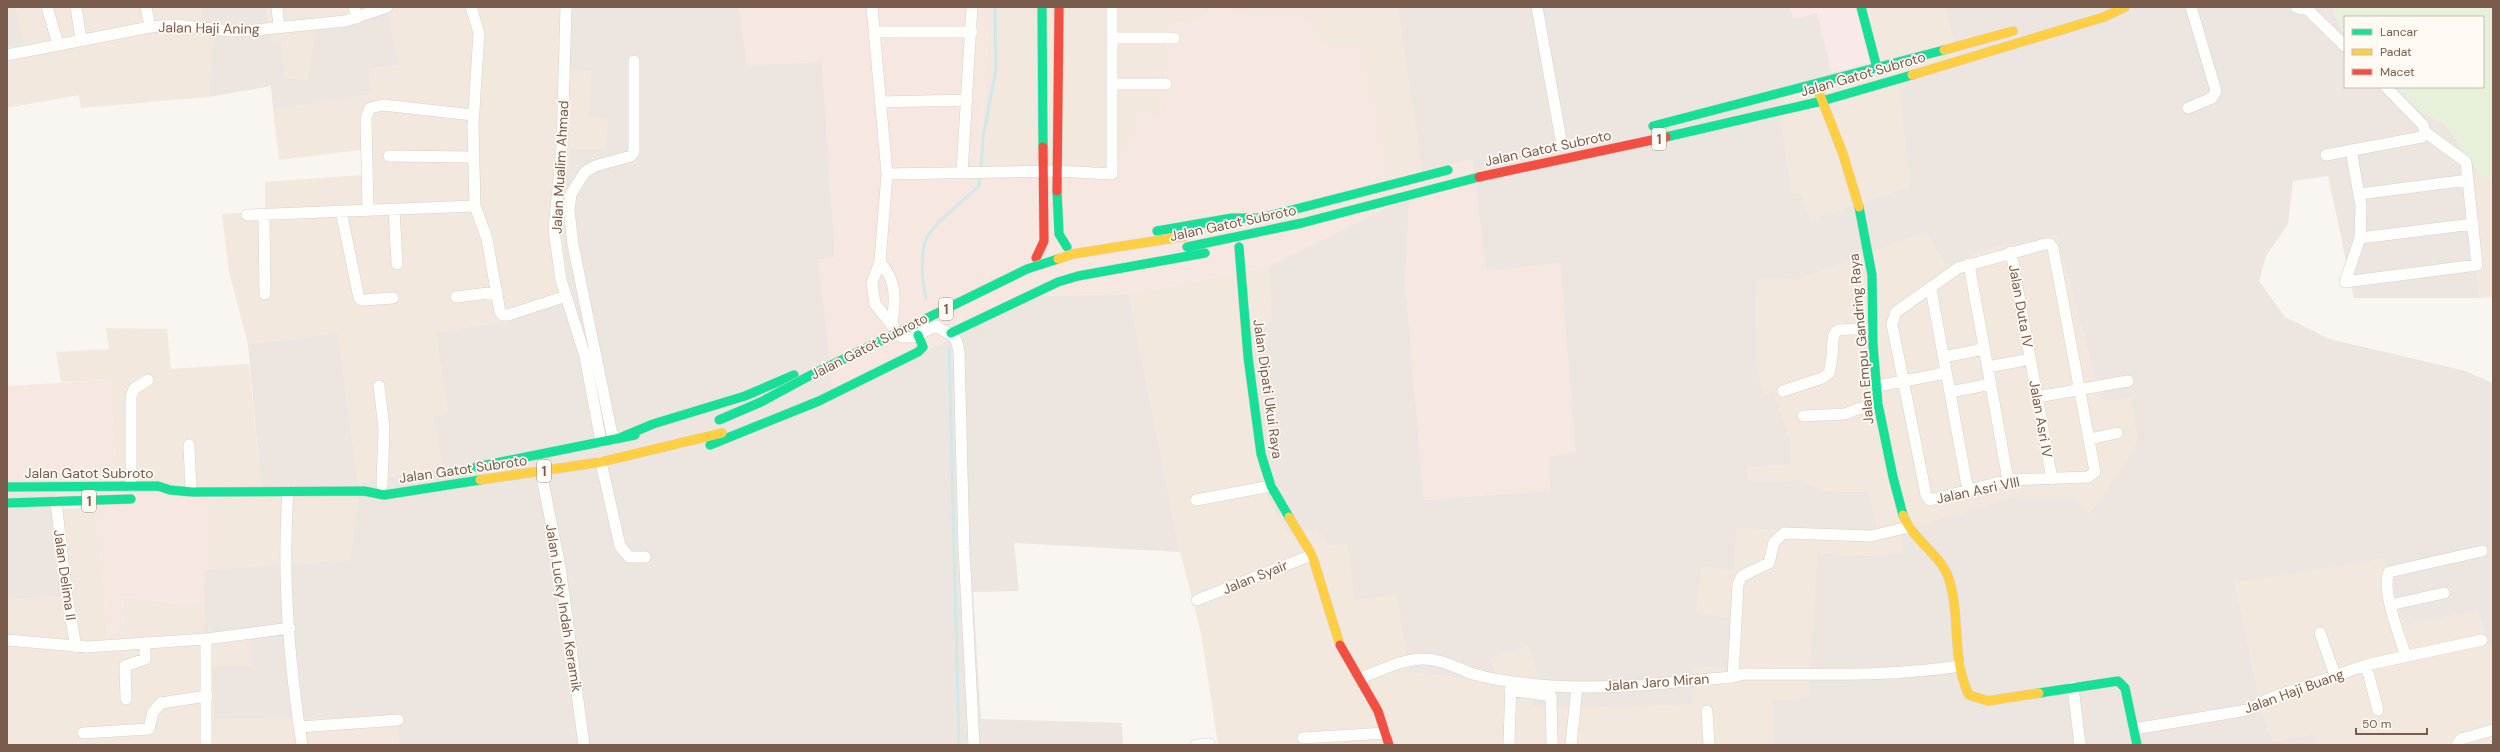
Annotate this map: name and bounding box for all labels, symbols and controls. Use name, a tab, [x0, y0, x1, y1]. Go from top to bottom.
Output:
legend	[2344, 16, 2484, 88]
street label: Jalan Haji Aning	[158, 18, 260, 38]
text: Lancar	[2380, 24, 2418, 40]
text: Padat	[2380, 44, 2412, 60]
street label: Jalan Gatot Subroto	[1798, 48, 1928, 100]
text: Macet	[2380, 64, 2415, 80]
street label: Jalan Mualim Ahmad	[548, 100, 572, 234]
street label: Jalan Gatot Subroto	[1483, 126, 1613, 170]
road number: 1	[1652, 128, 1666, 150]
street label: Jalan Gatot Subroto	[1168, 201, 1298, 245]
street label: Jalan Empu Gandring Raya	[1845, 253, 1877, 425]
street label: Jalan Duta IV	[2005, 263, 2037, 350]
road number: 1	[939, 298, 953, 320]
street label: Jalan Gatot Subroto	[807, 309, 931, 383]
street label: Jalan Dipati Ukui Raya	[1249, 318, 1287, 460]
street label: Jalan Asri IV	[2025, 379, 2057, 460]
street label: Jalan Gatot Subroto	[398, 451, 528, 487]
road number: 1	[537, 460, 551, 482]
street label: Jalan Gatot Subroto	[24, 464, 154, 482]
street label: Jalan Asri VIII	[1935, 472, 2021, 508]
road number: 1	[82, 490, 96, 512]
street label: Jalan Lucky Indah Keramik	[542, 523, 586, 693]
street label: Jalan Delima II	[50, 528, 80, 622]
street label: Jalan Syair	[1220, 556, 1290, 598]
street label: Jalan Haji Buang	[2242, 665, 2346, 717]
street label: Jalan Jaro Miran	[1604, 669, 1710, 695]
scale bar	[2356, 710, 2427, 736]
text: 50 m	[2362, 716, 2391, 732]

